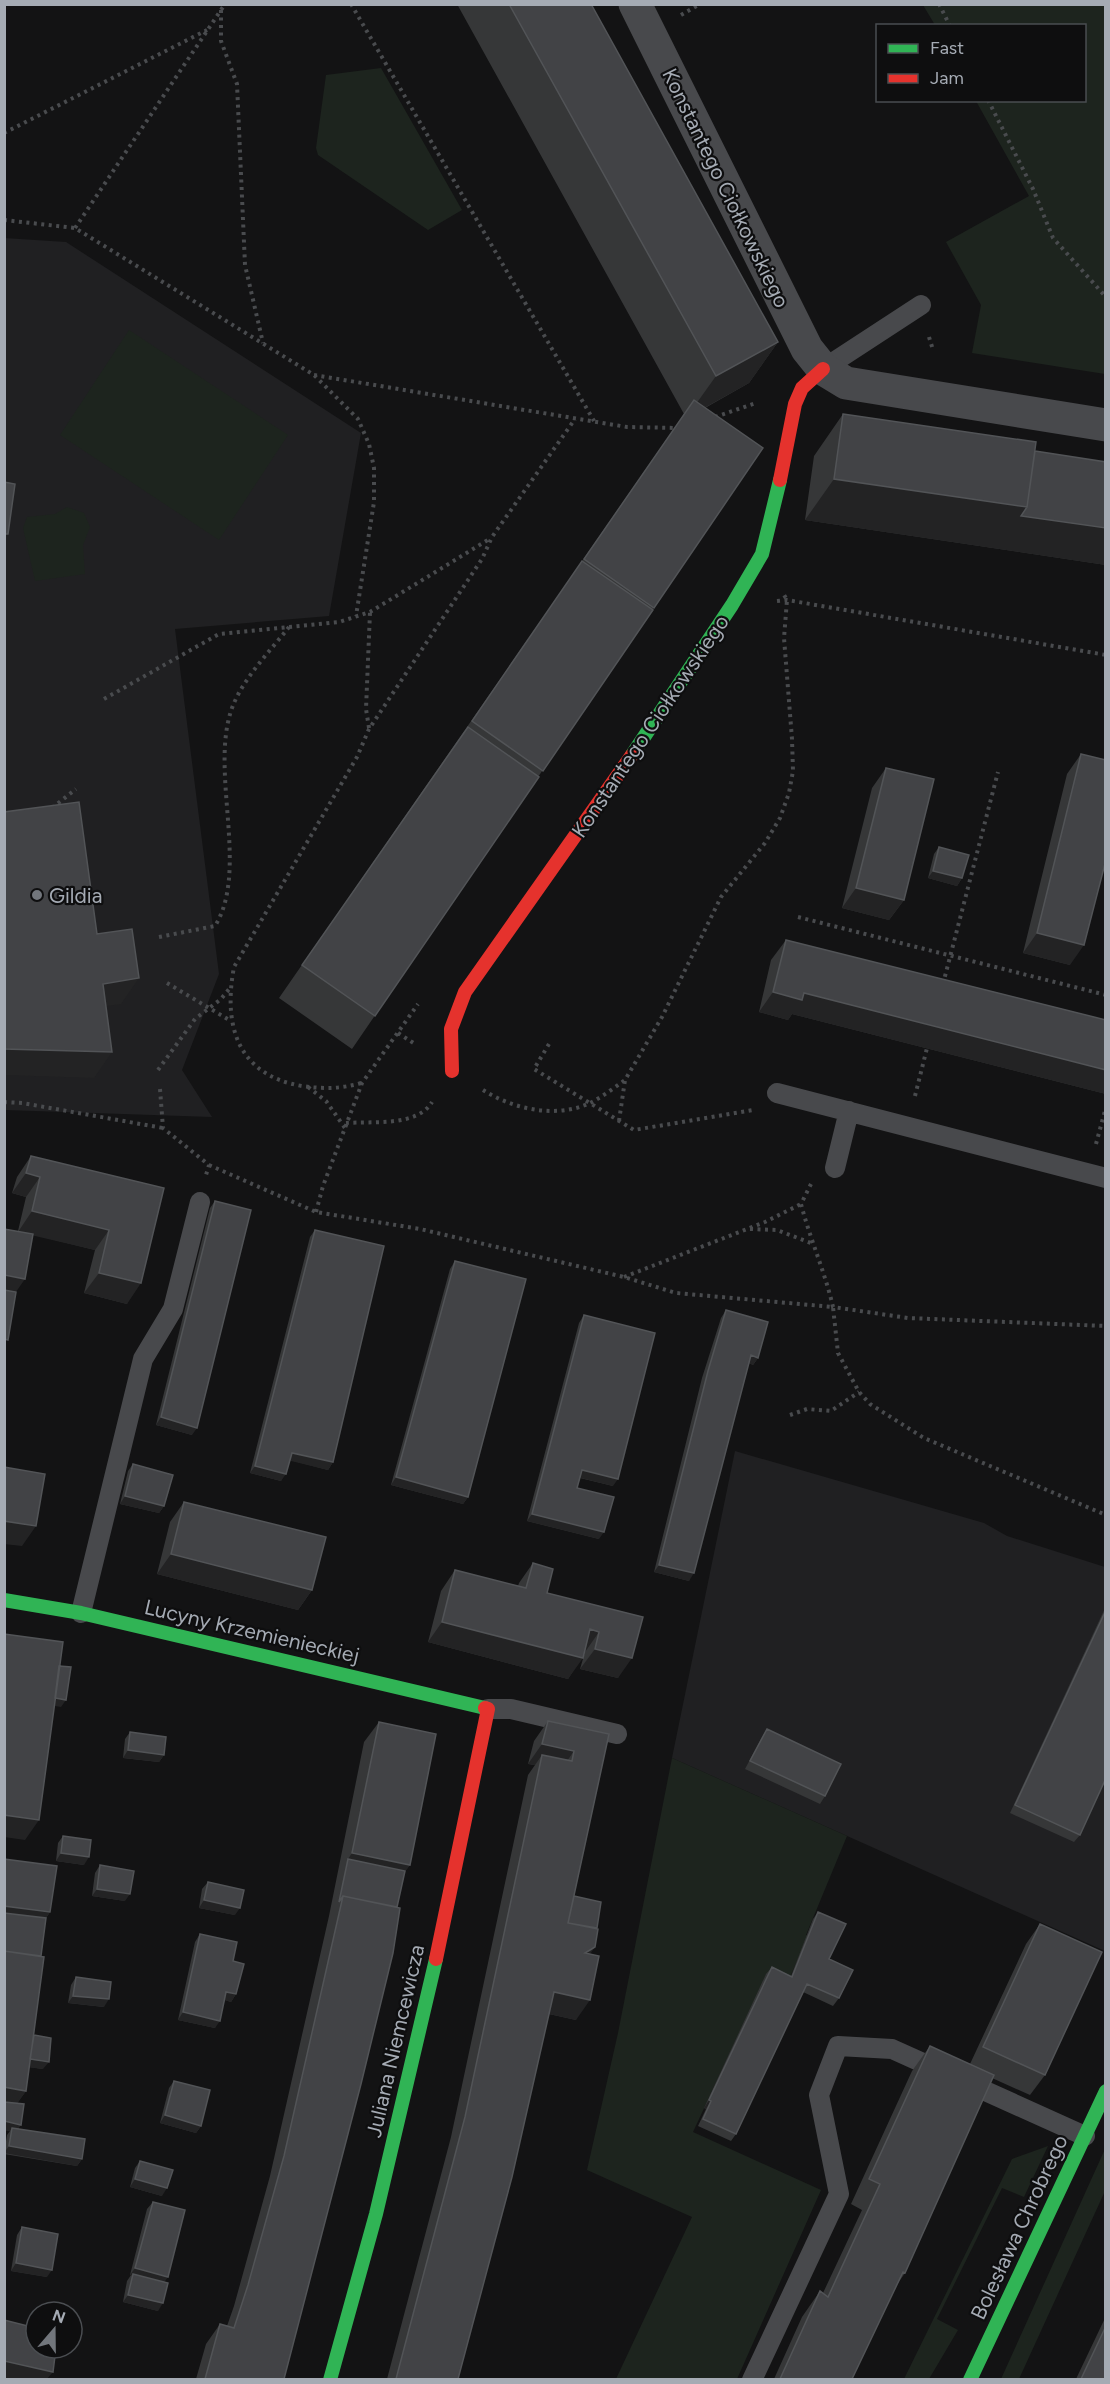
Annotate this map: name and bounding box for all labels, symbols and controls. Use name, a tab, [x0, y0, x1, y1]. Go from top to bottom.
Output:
legend	[876, 24, 1086, 102]
text: Fast	[930, 37, 964, 59]
street label: Konstantego Ciołkowskiego	[657, 64, 795, 312]
text: Jam	[930, 67, 964, 89]
street label: Konstantego Ciołkowskiego	[566, 610, 734, 842]
place label: Gildia	[49, 883, 102, 908]
marker: Gildia	[30, 888, 44, 902]
street label: Lucyny Krzemienieckiej	[142, 1594, 362, 1668]
street label: Juliana Niemcewicza	[361, 1942, 429, 2140]
street label: Bolesława Chrobrego	[965, 2131, 1073, 2323]
north arrow	[24, 2300, 84, 2360]
text: N	[50, 2305, 68, 2327]

